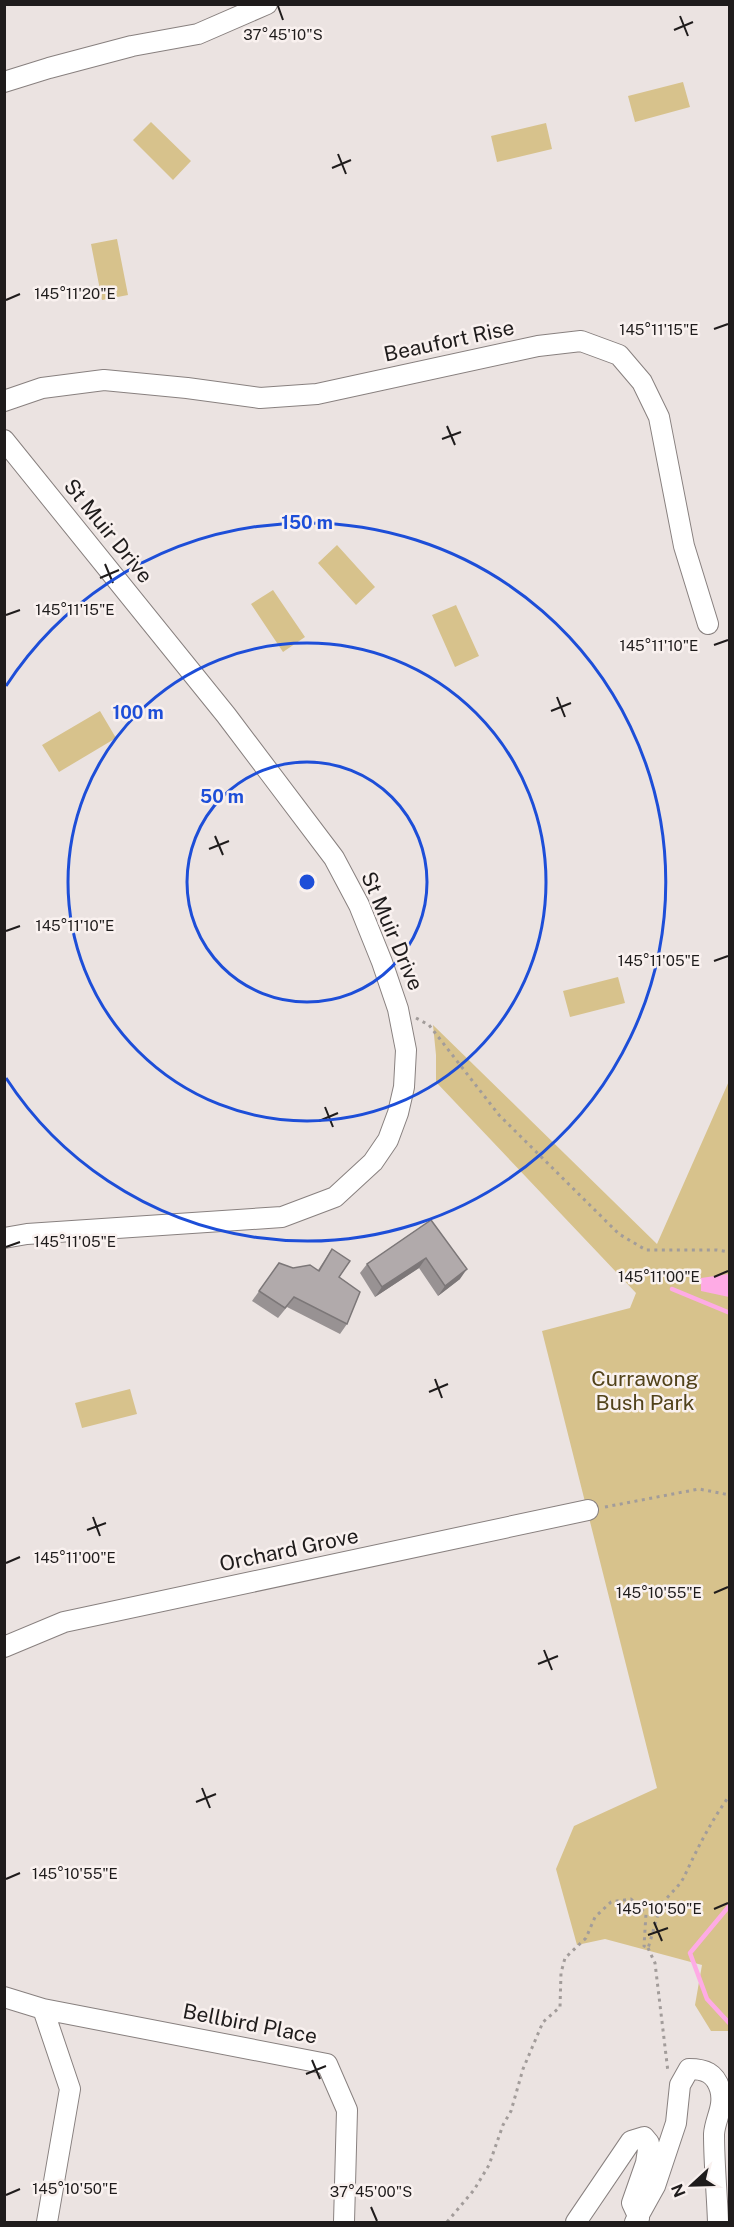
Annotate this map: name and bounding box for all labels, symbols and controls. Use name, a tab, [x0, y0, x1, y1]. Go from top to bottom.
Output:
text: 37°45'10"S	[243, 26, 323, 43]
text: 145°11'20"E	[34, 285, 116, 302]
street label: Beaufort Rise	[381, 314, 516, 367]
text: 145°11'15"E	[619, 321, 699, 338]
street label: St Muir Drive	[59, 474, 158, 588]
text: 150 m	[281, 512, 333, 533]
text: 145°11'15"E	[35, 601, 115, 618]
text: 145°11'10"E	[620, 637, 698, 654]
text: 100 m	[112, 702, 164, 723]
text: 50 m	[200, 786, 244, 807]
street label: St Muir Drive	[356, 868, 429, 994]
centre of rings	[297, 872, 317, 892]
text: 145°11'10"E	[36, 917, 114, 934]
text: 145°11'05"E	[618, 952, 700, 969]
text: 145°11'05"E	[34, 1233, 116, 1250]
text: 145°11'00"E	[618, 1268, 700, 1285]
park label: Currawong Bush Park	[591, 1366, 699, 1415]
street label: Orchard Grove	[217, 1523, 361, 1576]
text: 145°11'00"E	[34, 1549, 116, 1566]
text: 145°10'55"E	[616, 1584, 702, 1601]
text: 145°10'55"E	[32, 1865, 118, 1882]
text: 145°10'50"E	[616, 1900, 702, 1917]
street label: Bellbird Place	[181, 1998, 319, 2049]
north arrow	[662, 2155, 722, 2215]
text: 145°10'50"E	[32, 2180, 118, 2197]
text: N	[667, 2181, 690, 2200]
text: 37°45'00"S	[330, 2183, 412, 2200]

